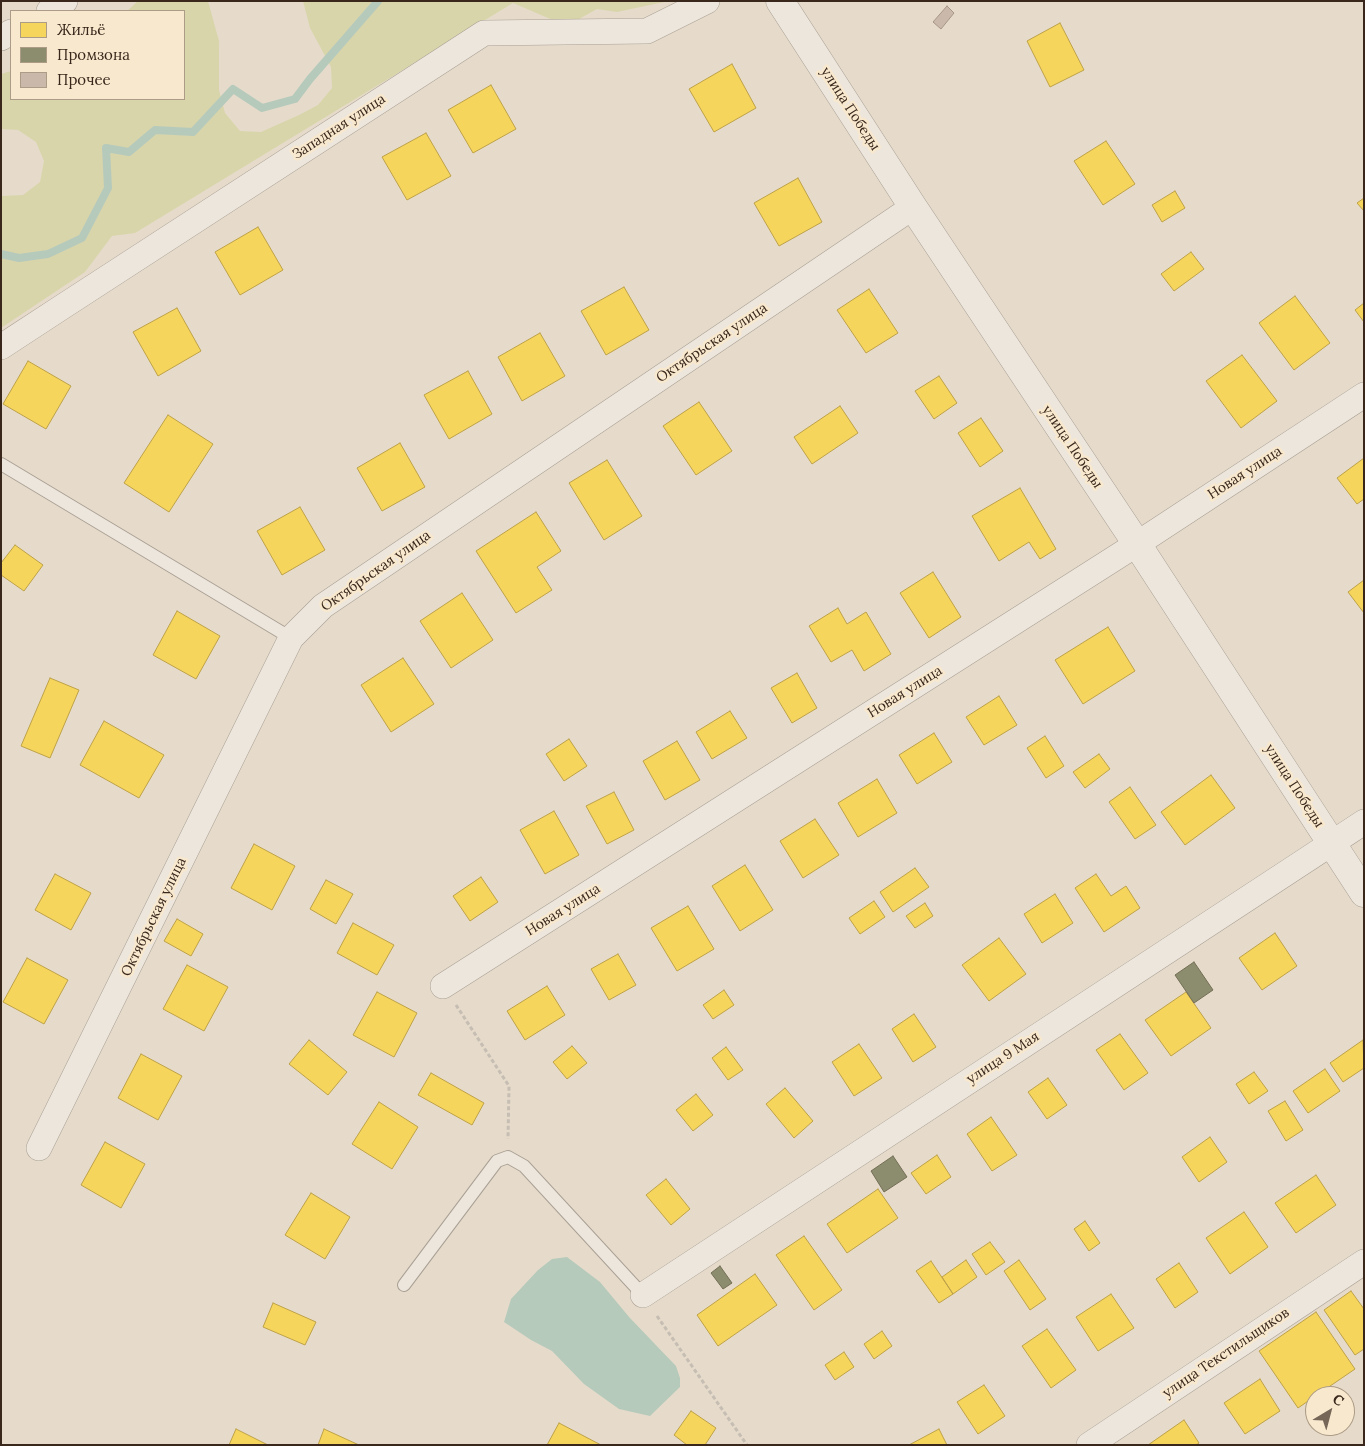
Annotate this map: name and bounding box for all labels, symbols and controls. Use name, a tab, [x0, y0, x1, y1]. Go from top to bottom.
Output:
legend	[10, 10, 185, 100]
text: Жильё	[57, 20, 105, 39]
text: Промзона	[57, 45, 130, 64]
street label: улица Победы	[817, 64, 883, 154]
text: Прочее	[57, 70, 111, 89]
street label: Западная улица	[289, 91, 389, 163]
street label: Октябрьская улица	[653, 300, 771, 386]
street label: улица Победы	[1038, 402, 1106, 492]
street label: Новая улица	[1205, 443, 1285, 503]
street label: Октябрьская улица	[318, 527, 434, 615]
street label: Новая улица	[865, 662, 945, 722]
street label: улица Победы	[1261, 741, 1327, 831]
street label: Октябрьская улица	[118, 855, 190, 979]
street label: Новая улица	[523, 880, 603, 940]
street label: улица 9 Мая	[963, 1028, 1043, 1088]
street label: улица Текстильщиков	[1159, 1304, 1293, 1402]
north arrow	[1305, 1386, 1355, 1436]
text: С	[1329, 1390, 1348, 1410]

